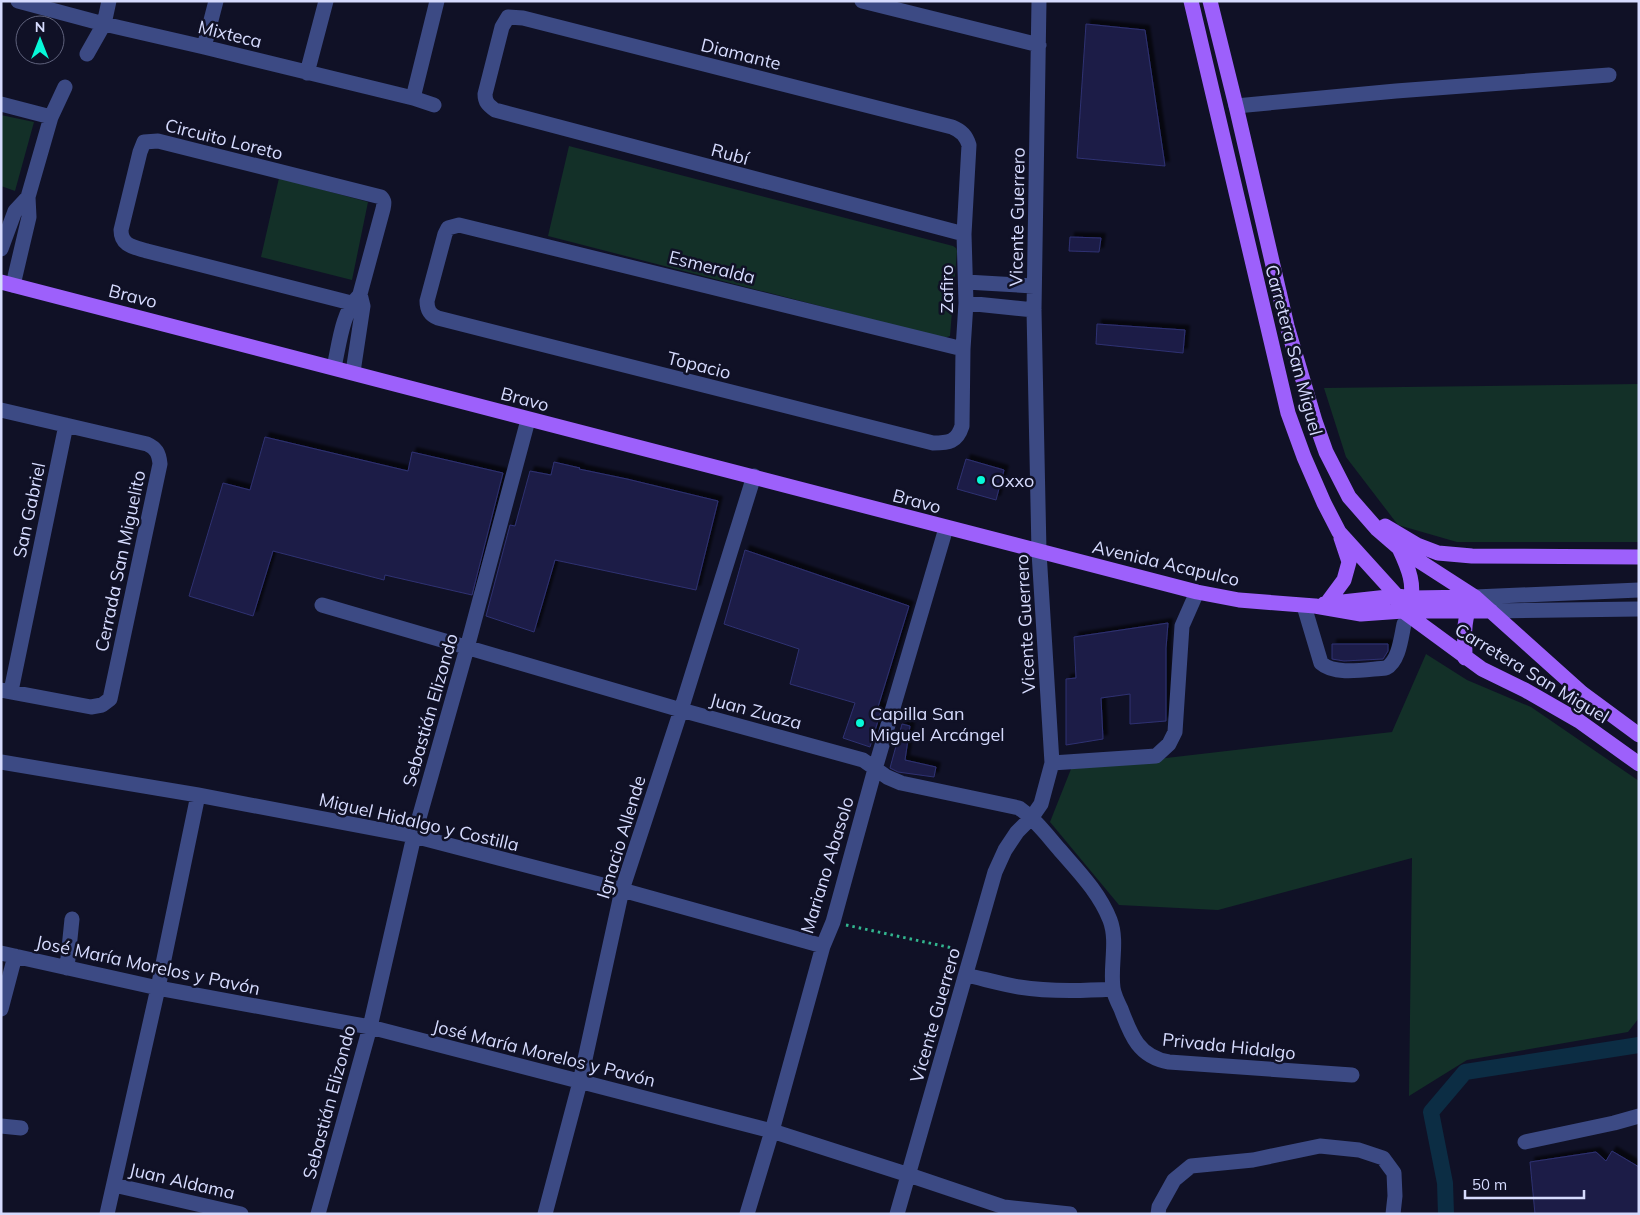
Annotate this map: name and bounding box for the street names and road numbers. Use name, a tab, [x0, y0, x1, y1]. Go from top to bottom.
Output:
street label: Mixteca	[196, 15, 264, 53]
street label: Diamante	[699, 33, 783, 75]
street label: Circuito Loreto	[163, 113, 285, 165]
street label: Rubí	[709, 138, 753, 170]
street label: Vicente Guerrero	[1004, 147, 1030, 287]
street label: Esmeralda	[666, 245, 758, 289]
street label: Carretera San Miguel	[1260, 262, 1328, 438]
street label: Zafiro	[935, 265, 958, 313]
street label: Bravo	[106, 279, 160, 313]
street label: Topacio	[665, 346, 733, 384]
street label: Bravo	[498, 382, 552, 416]
street label: San Gabriel	[8, 460, 50, 560]
street label: Cerrada San Miguelito	[90, 468, 150, 654]
street label: Bravo	[890, 484, 944, 518]
street label: Avenida Acapulco	[1090, 535, 1242, 591]
street label: Vicente Guerrero	[1010, 554, 1040, 694]
street label: Carretera San Miguel	[1451, 618, 1613, 728]
street label: Sebastián Elizondo	[397, 631, 463, 789]
street label: Juan Zuaza	[708, 688, 804, 734]
street label: Ignacio Allende	[591, 773, 651, 901]
street label: Miguel Hidalgo y Costilla	[317, 788, 521, 856]
street label: Mariano Abasolo	[795, 794, 859, 936]
street label: José María Morelos y Pavón	[34, 930, 262, 1000]
street label: Vicente Guerrero	[905, 945, 965, 1085]
street label: José María Morelos y Pavón	[430, 1014, 658, 1092]
street label: Sebastián Elizondo	[297, 1023, 361, 1181]
street label: Privada Hidalgo	[1161, 1028, 1297, 1064]
street label: Juan Aldama	[127, 1158, 237, 1204]

